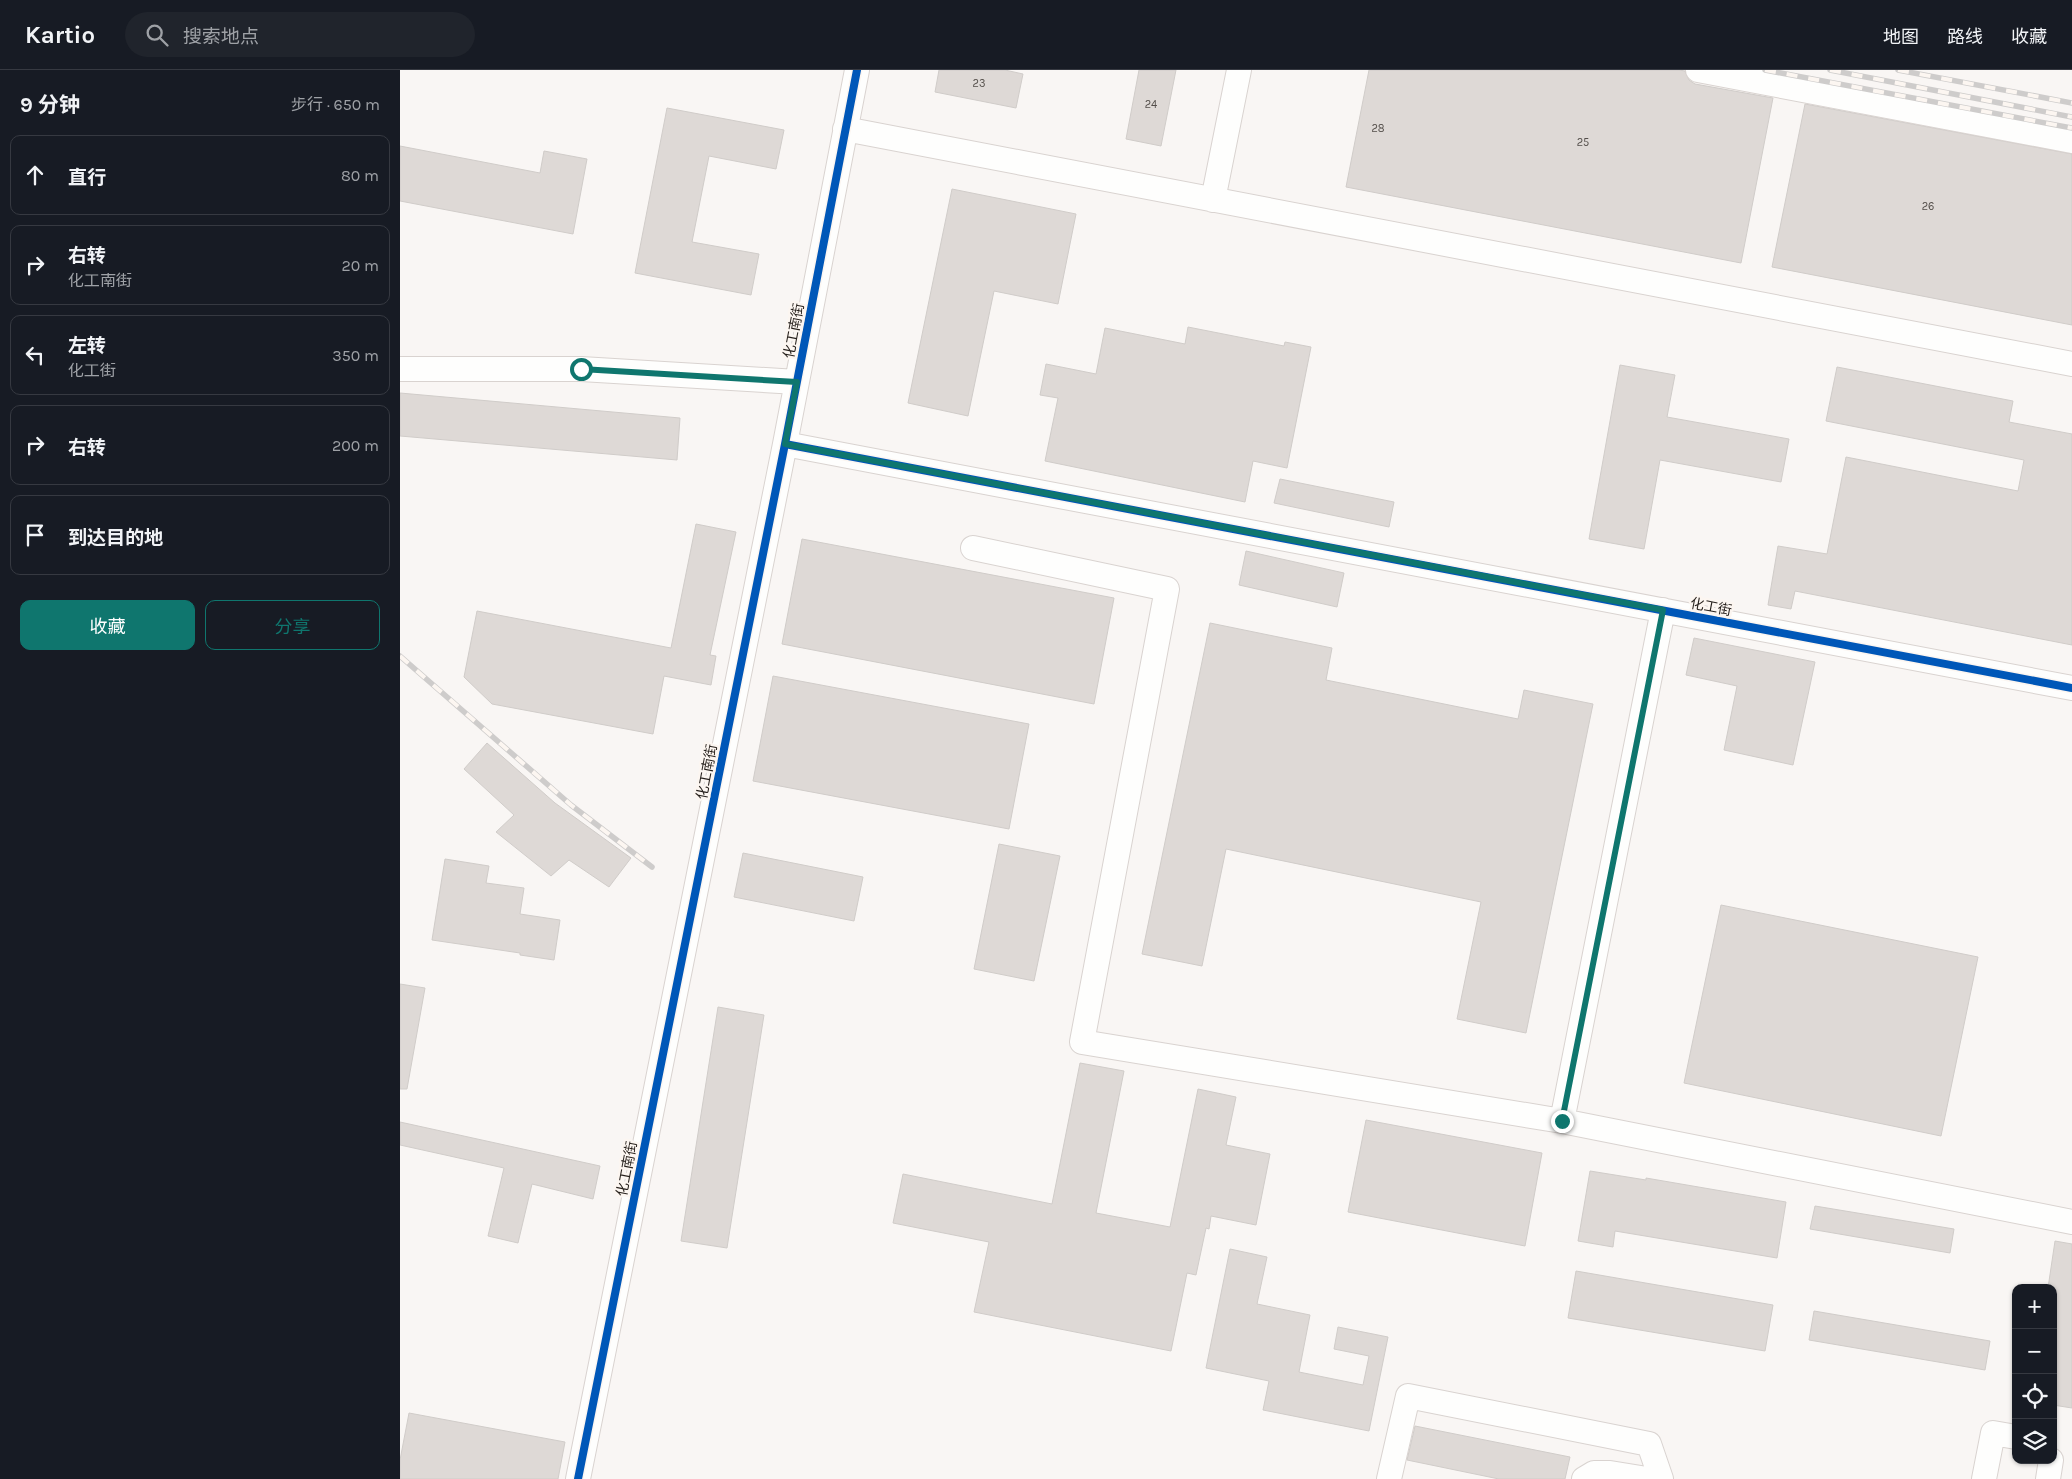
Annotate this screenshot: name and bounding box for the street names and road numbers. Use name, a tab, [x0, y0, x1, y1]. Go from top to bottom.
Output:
street label: 化工南街	[780, 302, 808, 360]
street label: 化工街	[1689, 595, 1733, 619]
street label: 化工南街	[693, 743, 721, 801]
street label: 化工南街	[613, 1140, 641, 1198]

